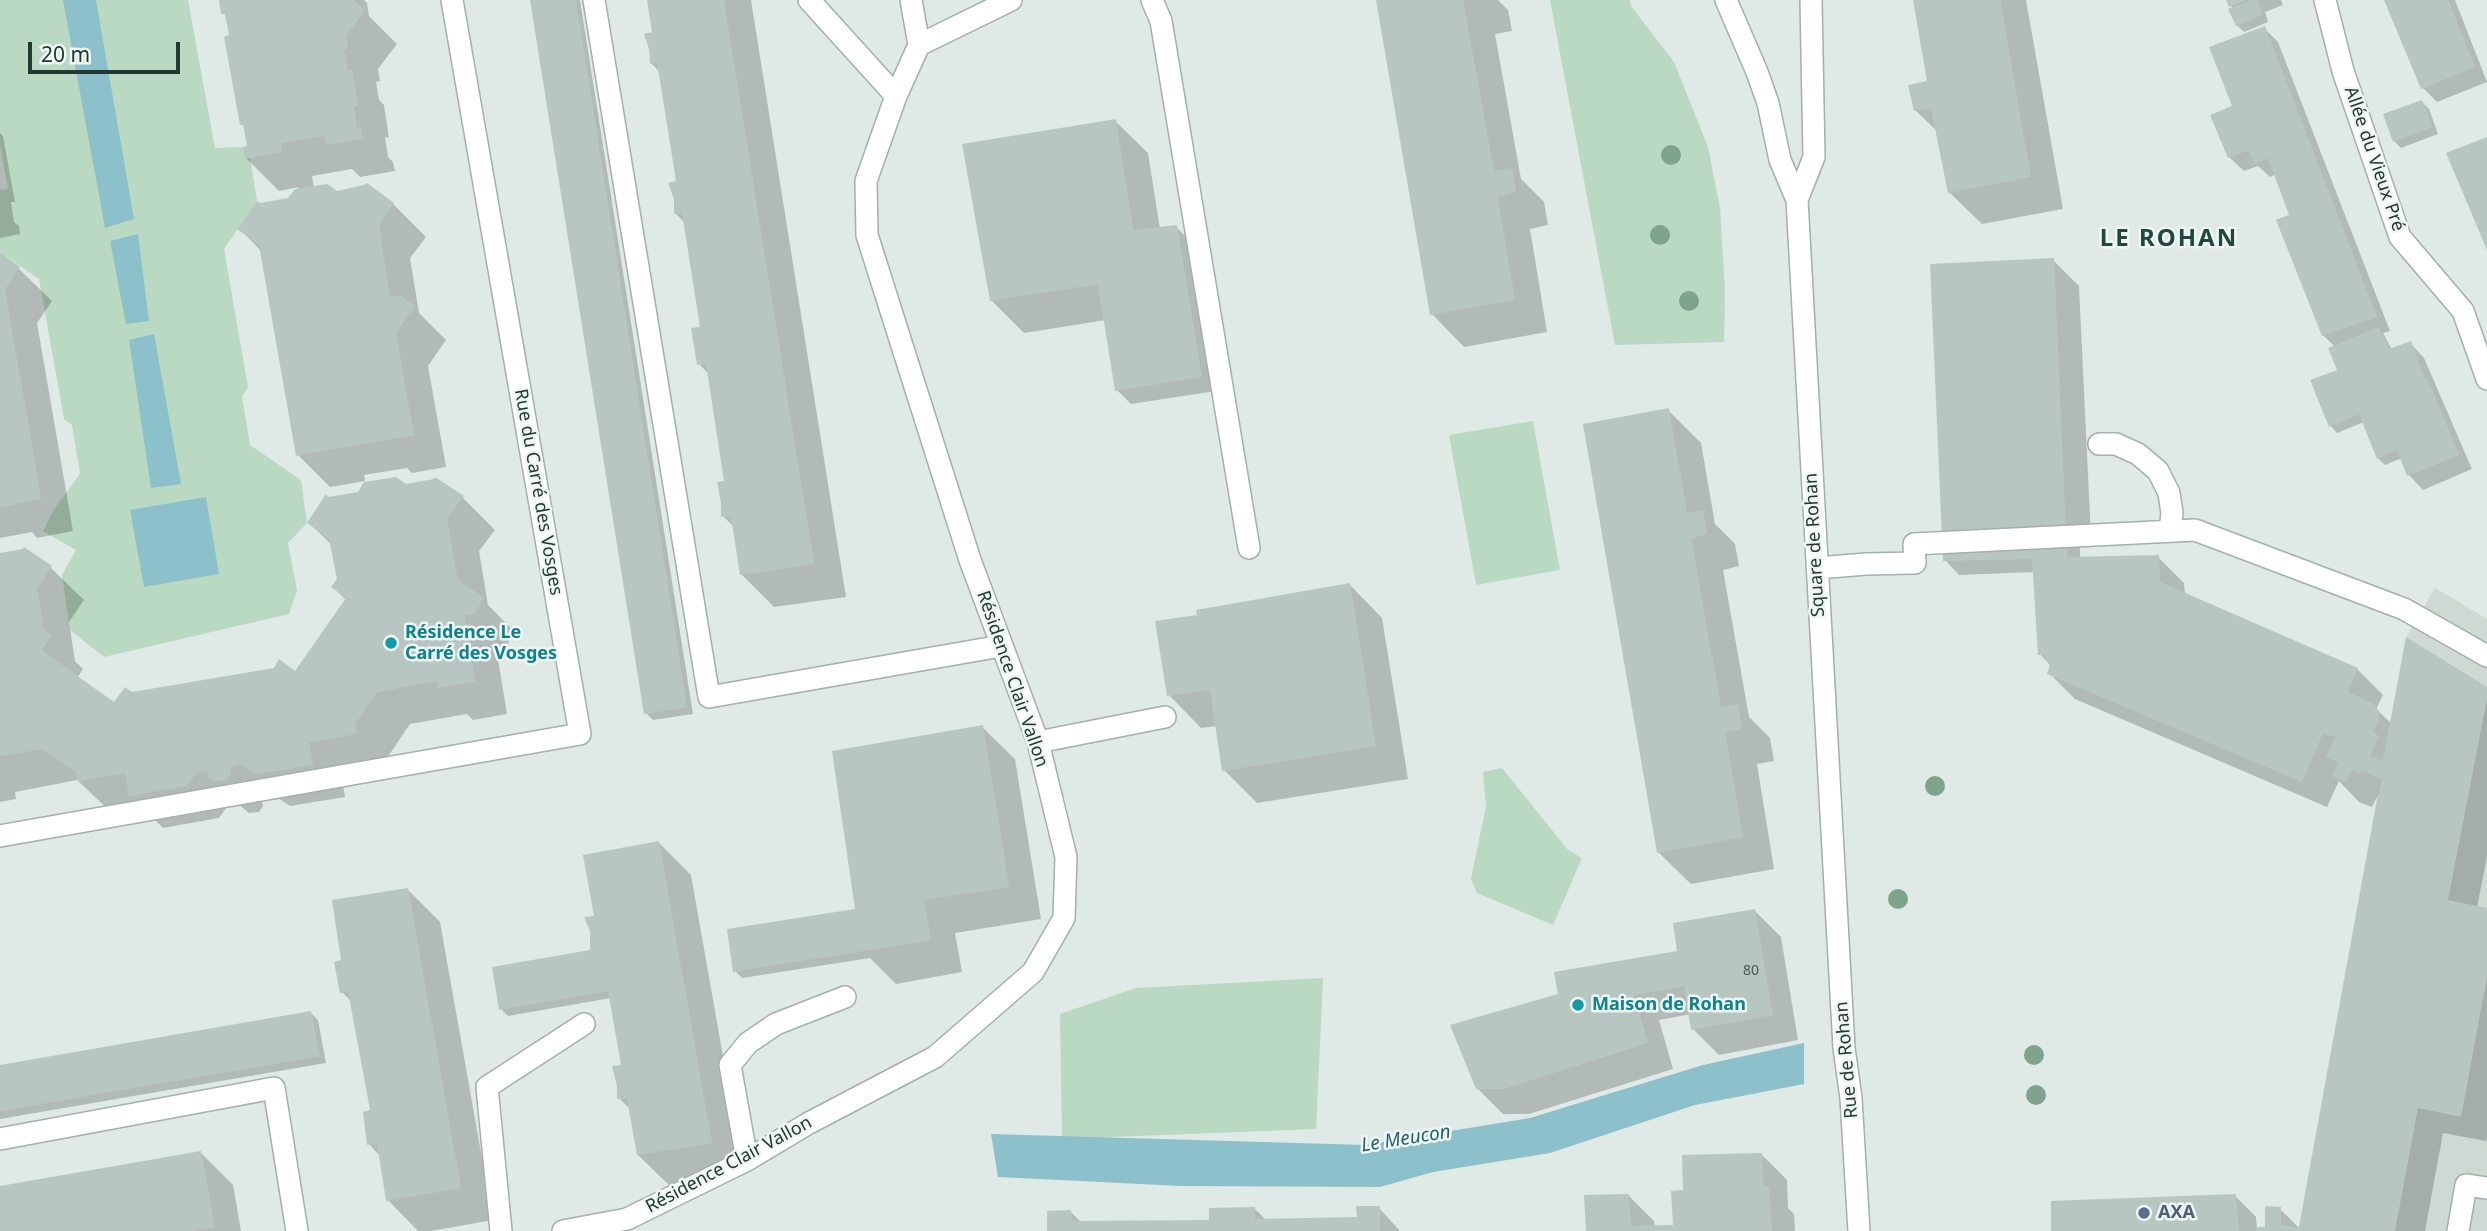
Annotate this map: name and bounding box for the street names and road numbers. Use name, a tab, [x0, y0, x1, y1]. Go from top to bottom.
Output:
street label: Allée du Vieux Pré	[2339, 84, 2409, 234]
street label: Rue du Carré des Vosges	[509, 387, 567, 597]
street label: Square de Rohan	[1800, 472, 1830, 618]
street label: Résidence Clair Vallon	[972, 588, 1052, 770]
street label: Rue de Rohan	[1831, 1001, 1863, 1119]
street label: Résidence Clair Vallon	[642, 1112, 816, 1218]

